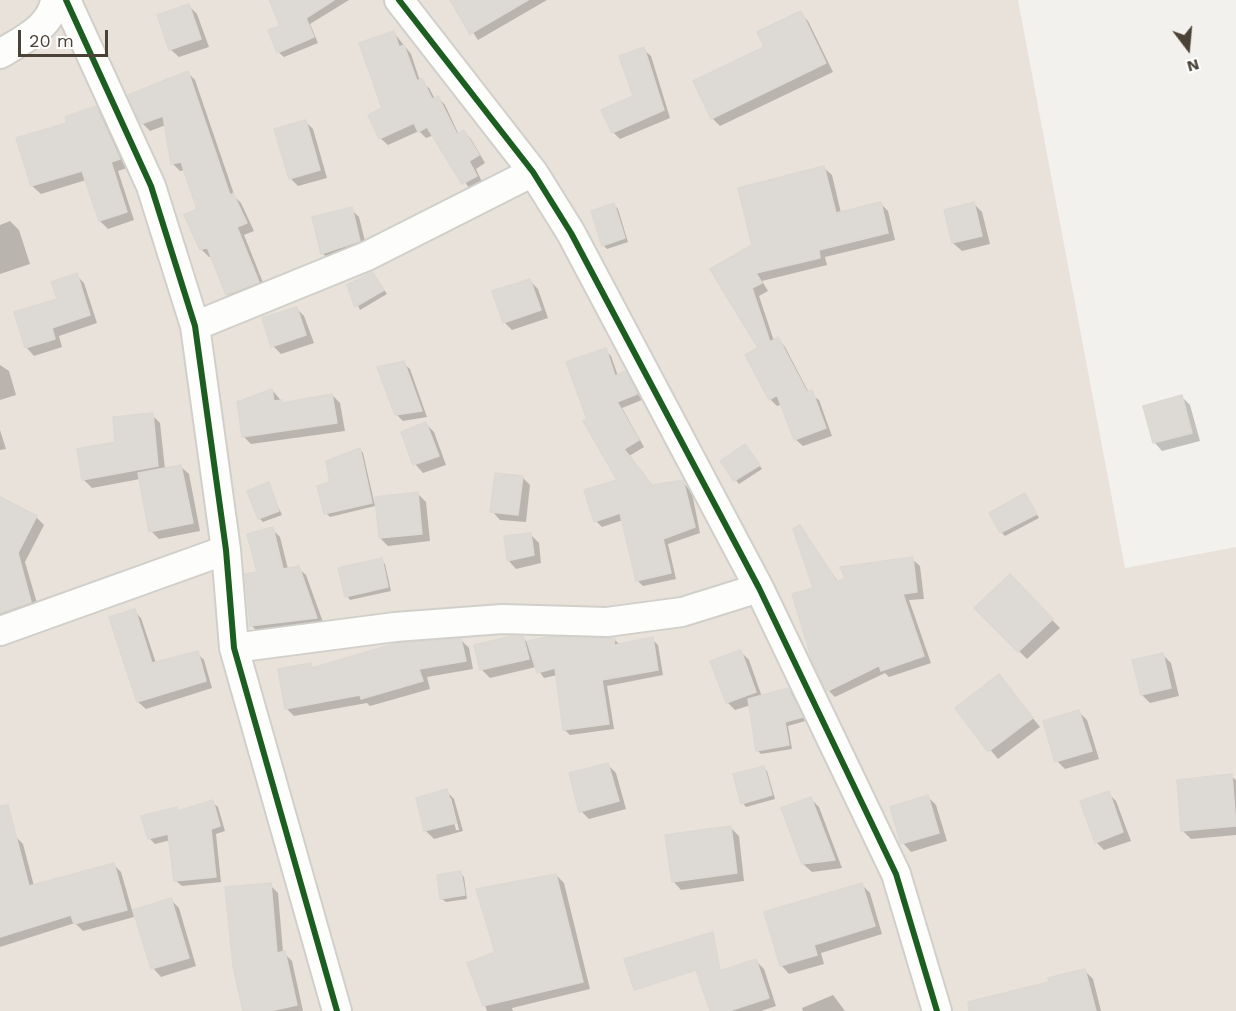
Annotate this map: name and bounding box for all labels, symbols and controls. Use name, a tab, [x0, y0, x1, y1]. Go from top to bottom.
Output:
scale bar	[21, 18, 111, 56]
north arrow	[1158, 18, 1218, 78]
text: 20 m	[29, 30, 74, 51]
text: N	[1185, 55, 1201, 77]

